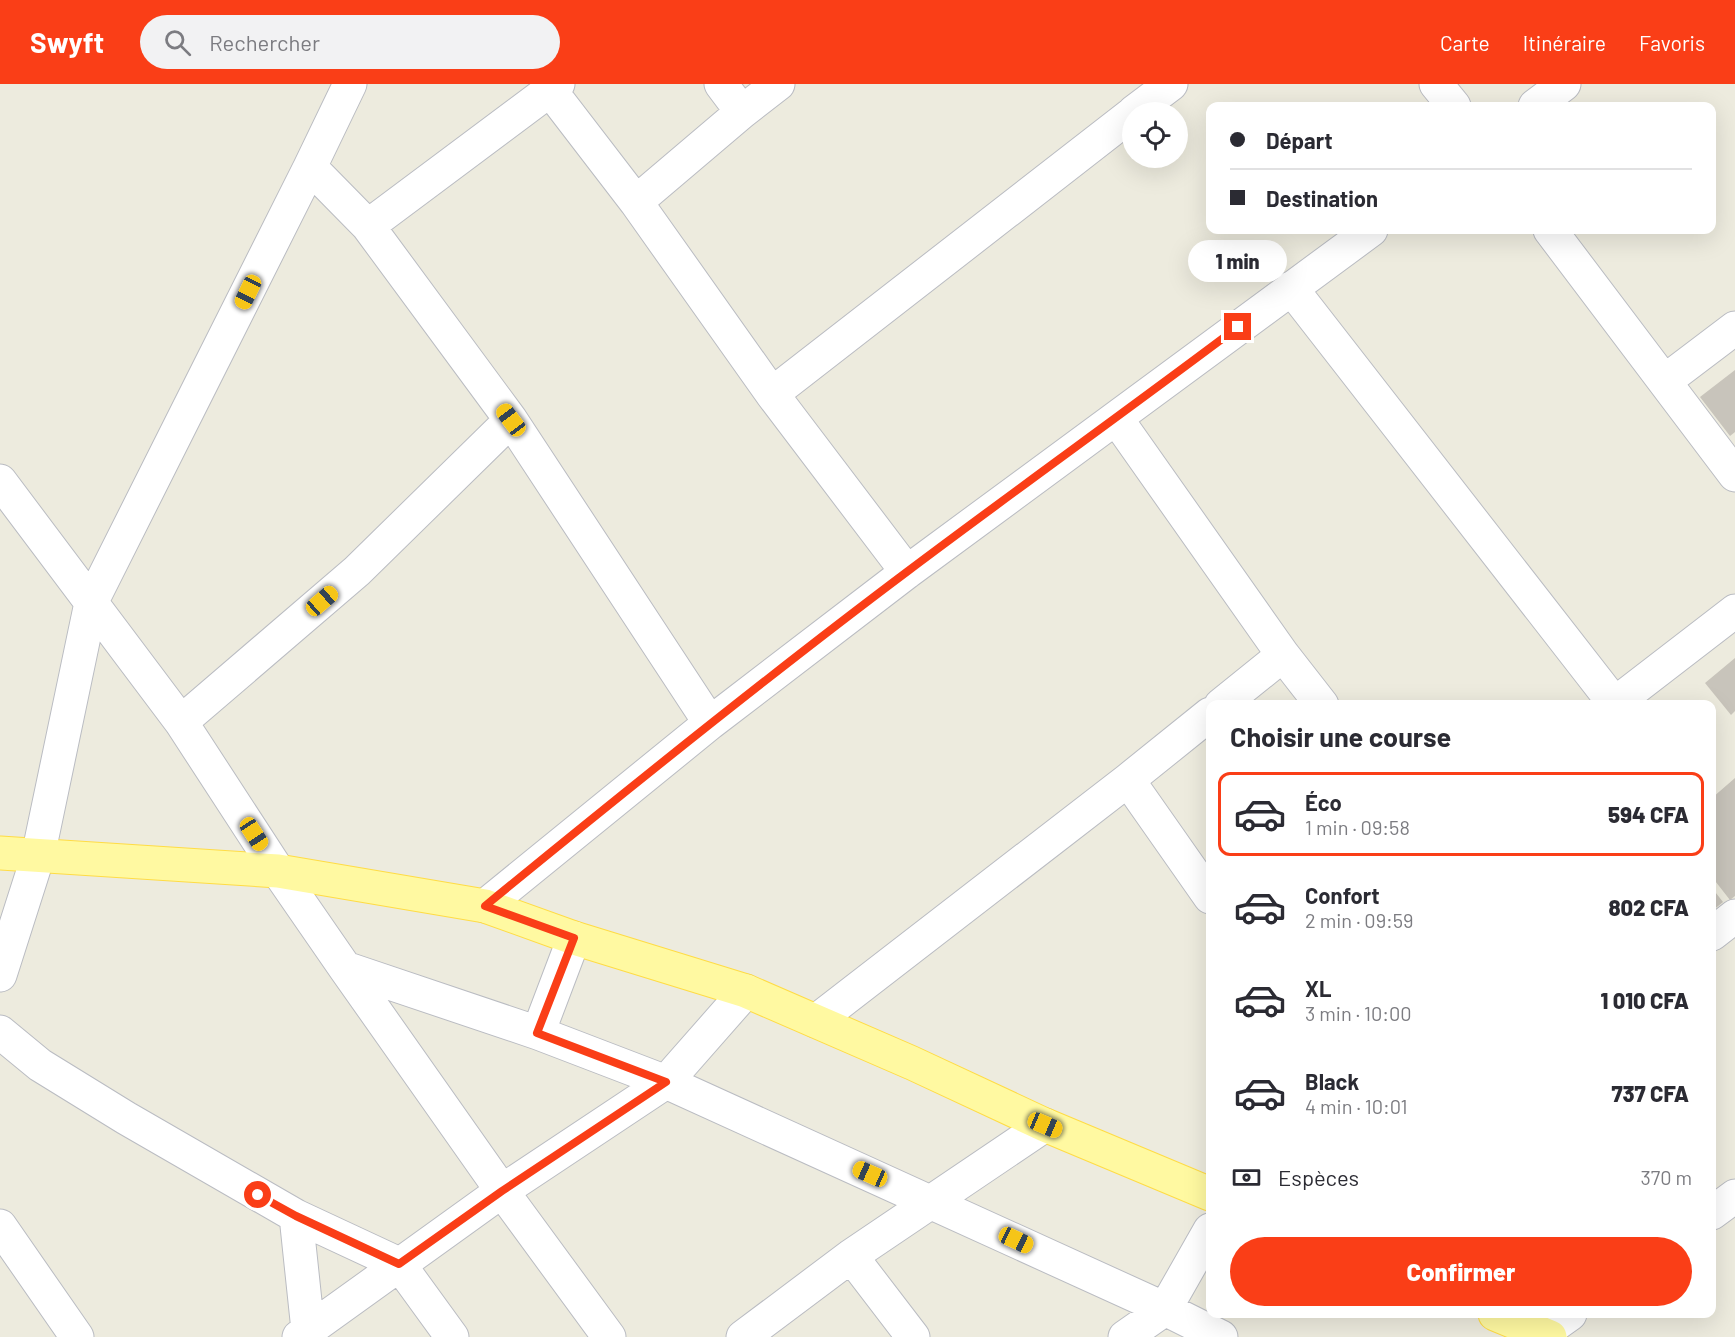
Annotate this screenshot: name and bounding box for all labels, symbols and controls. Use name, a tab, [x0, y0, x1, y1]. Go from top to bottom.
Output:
search box	[140, 15, 560, 69]
text: Swyft	[30, 25, 104, 59]
icon: search	[161, 26, 194, 59]
text: Rechercher	[209, 29, 320, 55]
text: Carte	[1440, 30, 1490, 55]
text: Itinéraire	[1523, 30, 1606, 55]
text: Favoris	[1639, 30, 1705, 55]
map controls	[1122, 102, 1188, 168]
button: locate	[1122, 102, 1188, 168]
text: Départ	[1266, 127, 1333, 153]
text: Destination	[1266, 185, 1378, 211]
callout: 1 min	[1188, 240, 1288, 282]
text: 1 min	[1216, 249, 1259, 273]
car	[232, 272, 264, 312]
route end	[1224, 313, 1251, 340]
car	[493, 400, 529, 440]
car	[303, 582, 341, 620]
text: Choisir une course	[1230, 720, 1451, 752]
icon: car	[1233, 787, 1287, 841]
text: Éco	[1305, 789, 1342, 815]
text: 594 CFA	[1608, 801, 1689, 827]
car	[237, 814, 271, 854]
text: 1 min · 09:58	[1305, 815, 1410, 839]
icon: car	[1233, 880, 1287, 934]
text: Confort	[1305, 882, 1380, 908]
text: 802 CFA	[1608, 894, 1689, 920]
text: 2 min · 09:59	[1305, 908, 1414, 932]
icon: car	[1233, 973, 1287, 1027]
text: XL	[1305, 975, 1331, 1001]
text: 1 010 CFA	[1601, 987, 1689, 1013]
text: 3 min · 10:00	[1305, 1001, 1412, 1025]
icon: car	[1233, 1066, 1287, 1120]
text: Black	[1305, 1068, 1359, 1094]
text: 737 CFA	[1611, 1080, 1689, 1106]
text: 4 min · 10:01	[1305, 1094, 1407, 1118]
car	[1025, 1110, 1065, 1140]
car	[850, 1158, 890, 1190]
icon: cash	[1230, 1161, 1263, 1194]
text: Espèces	[1278, 1164, 1359, 1190]
text: 370 m	[1640, 1165, 1692, 1189]
route start	[244, 1181, 271, 1208]
car	[996, 1224, 1036, 1256]
button: Confirmer	[1230, 1237, 1692, 1306]

